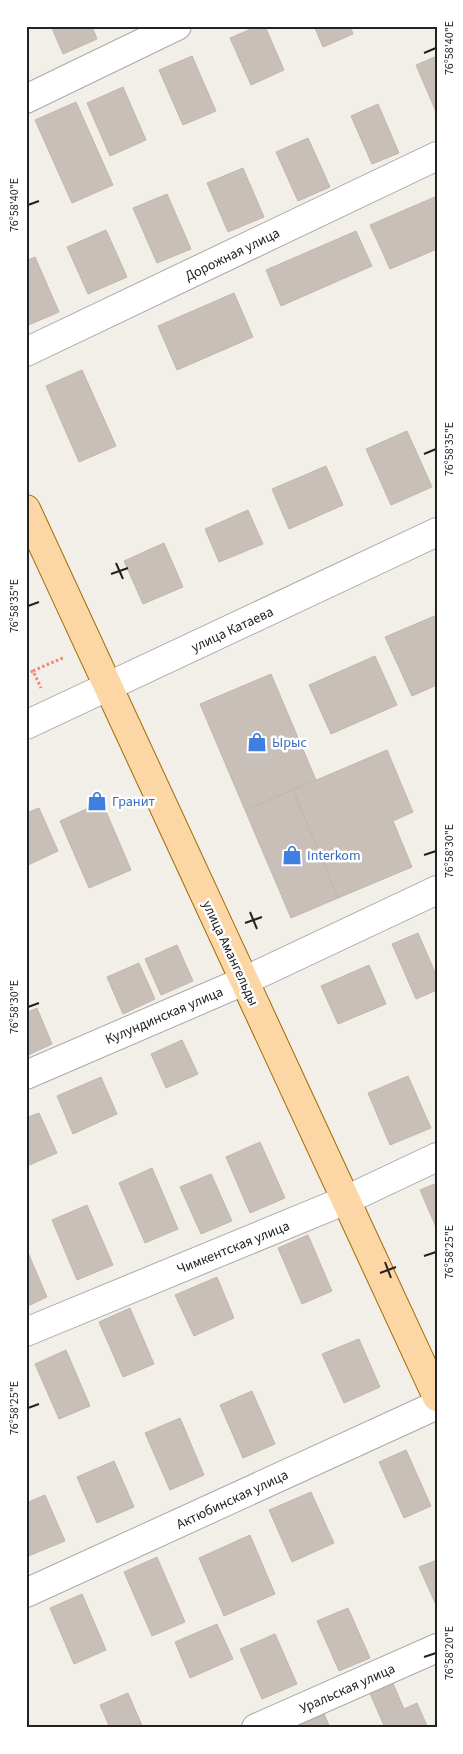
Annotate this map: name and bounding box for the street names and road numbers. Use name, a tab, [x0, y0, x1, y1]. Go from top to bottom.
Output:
street label: Дорожная улица	[182, 223, 283, 287]
street label: улица Катаева	[188, 602, 277, 658]
street label: улица Амангельды	[197, 897, 263, 1009]
street label: Кулундинская улица	[102, 982, 226, 1050]
street label: Чимкентская улица	[174, 1216, 293, 1280]
street label: Актюбинская улица	[173, 1465, 292, 1535]
street label: Уральская улица	[296, 1659, 398, 1719]

